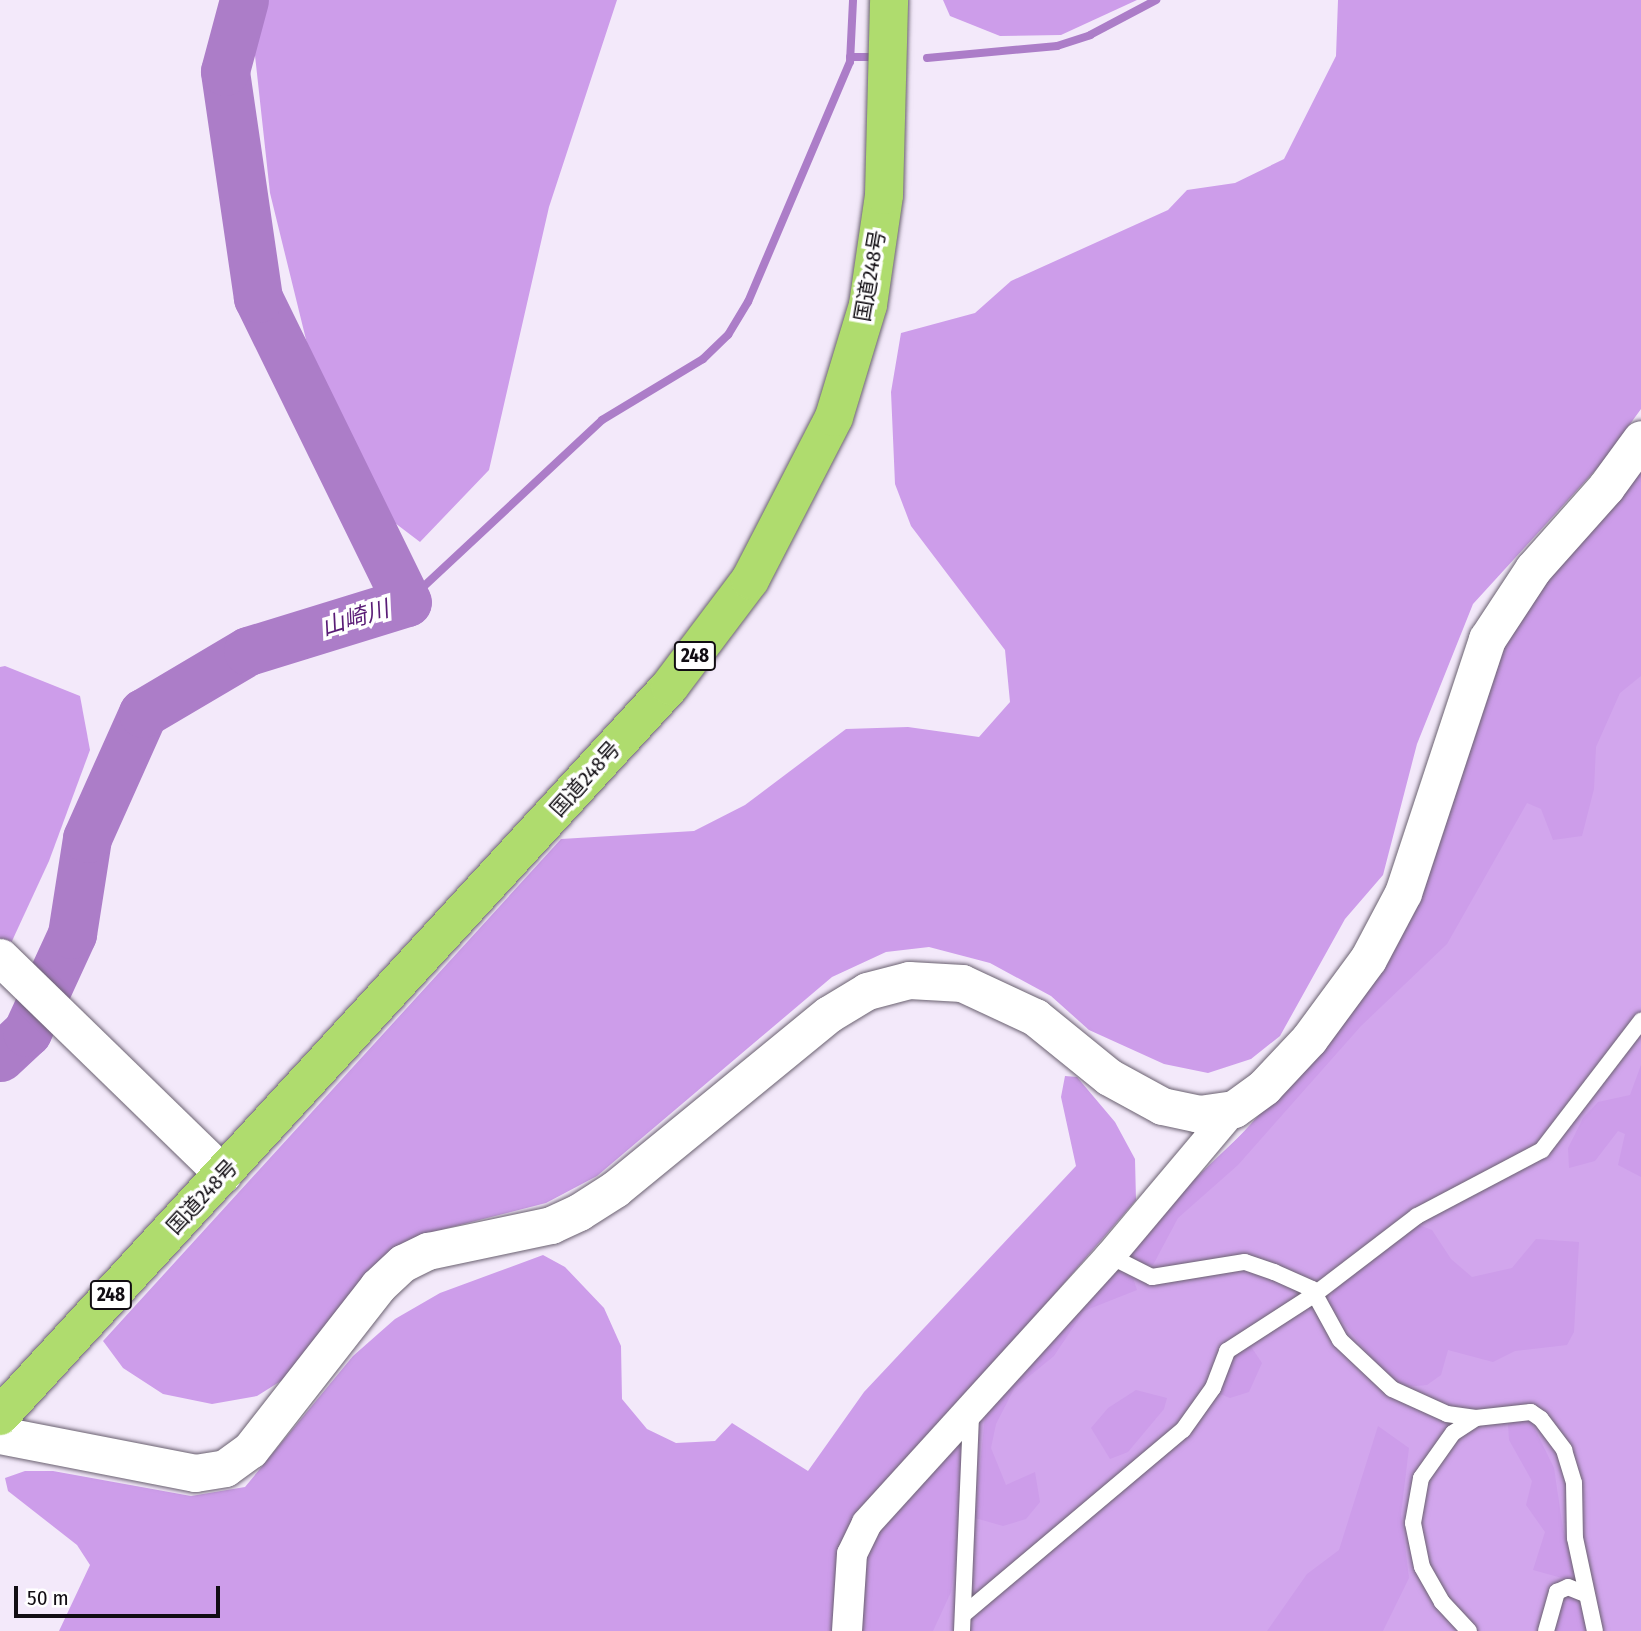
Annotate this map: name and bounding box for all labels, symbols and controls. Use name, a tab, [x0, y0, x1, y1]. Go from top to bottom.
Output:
street label: 国道248号	[850, 228, 890, 324]
water label: 山崎川	[318, 595, 392, 641]
road number: 248	[672, 640, 718, 671]
street label: 国道248号	[545, 736, 625, 822]
street label: 国道248号	[161, 1155, 243, 1239]
road number: 248	[88, 1280, 134, 1310]
scale bar	[18, 1572, 224, 1616]
text: 50 m	[27, 1585, 69, 1611]

